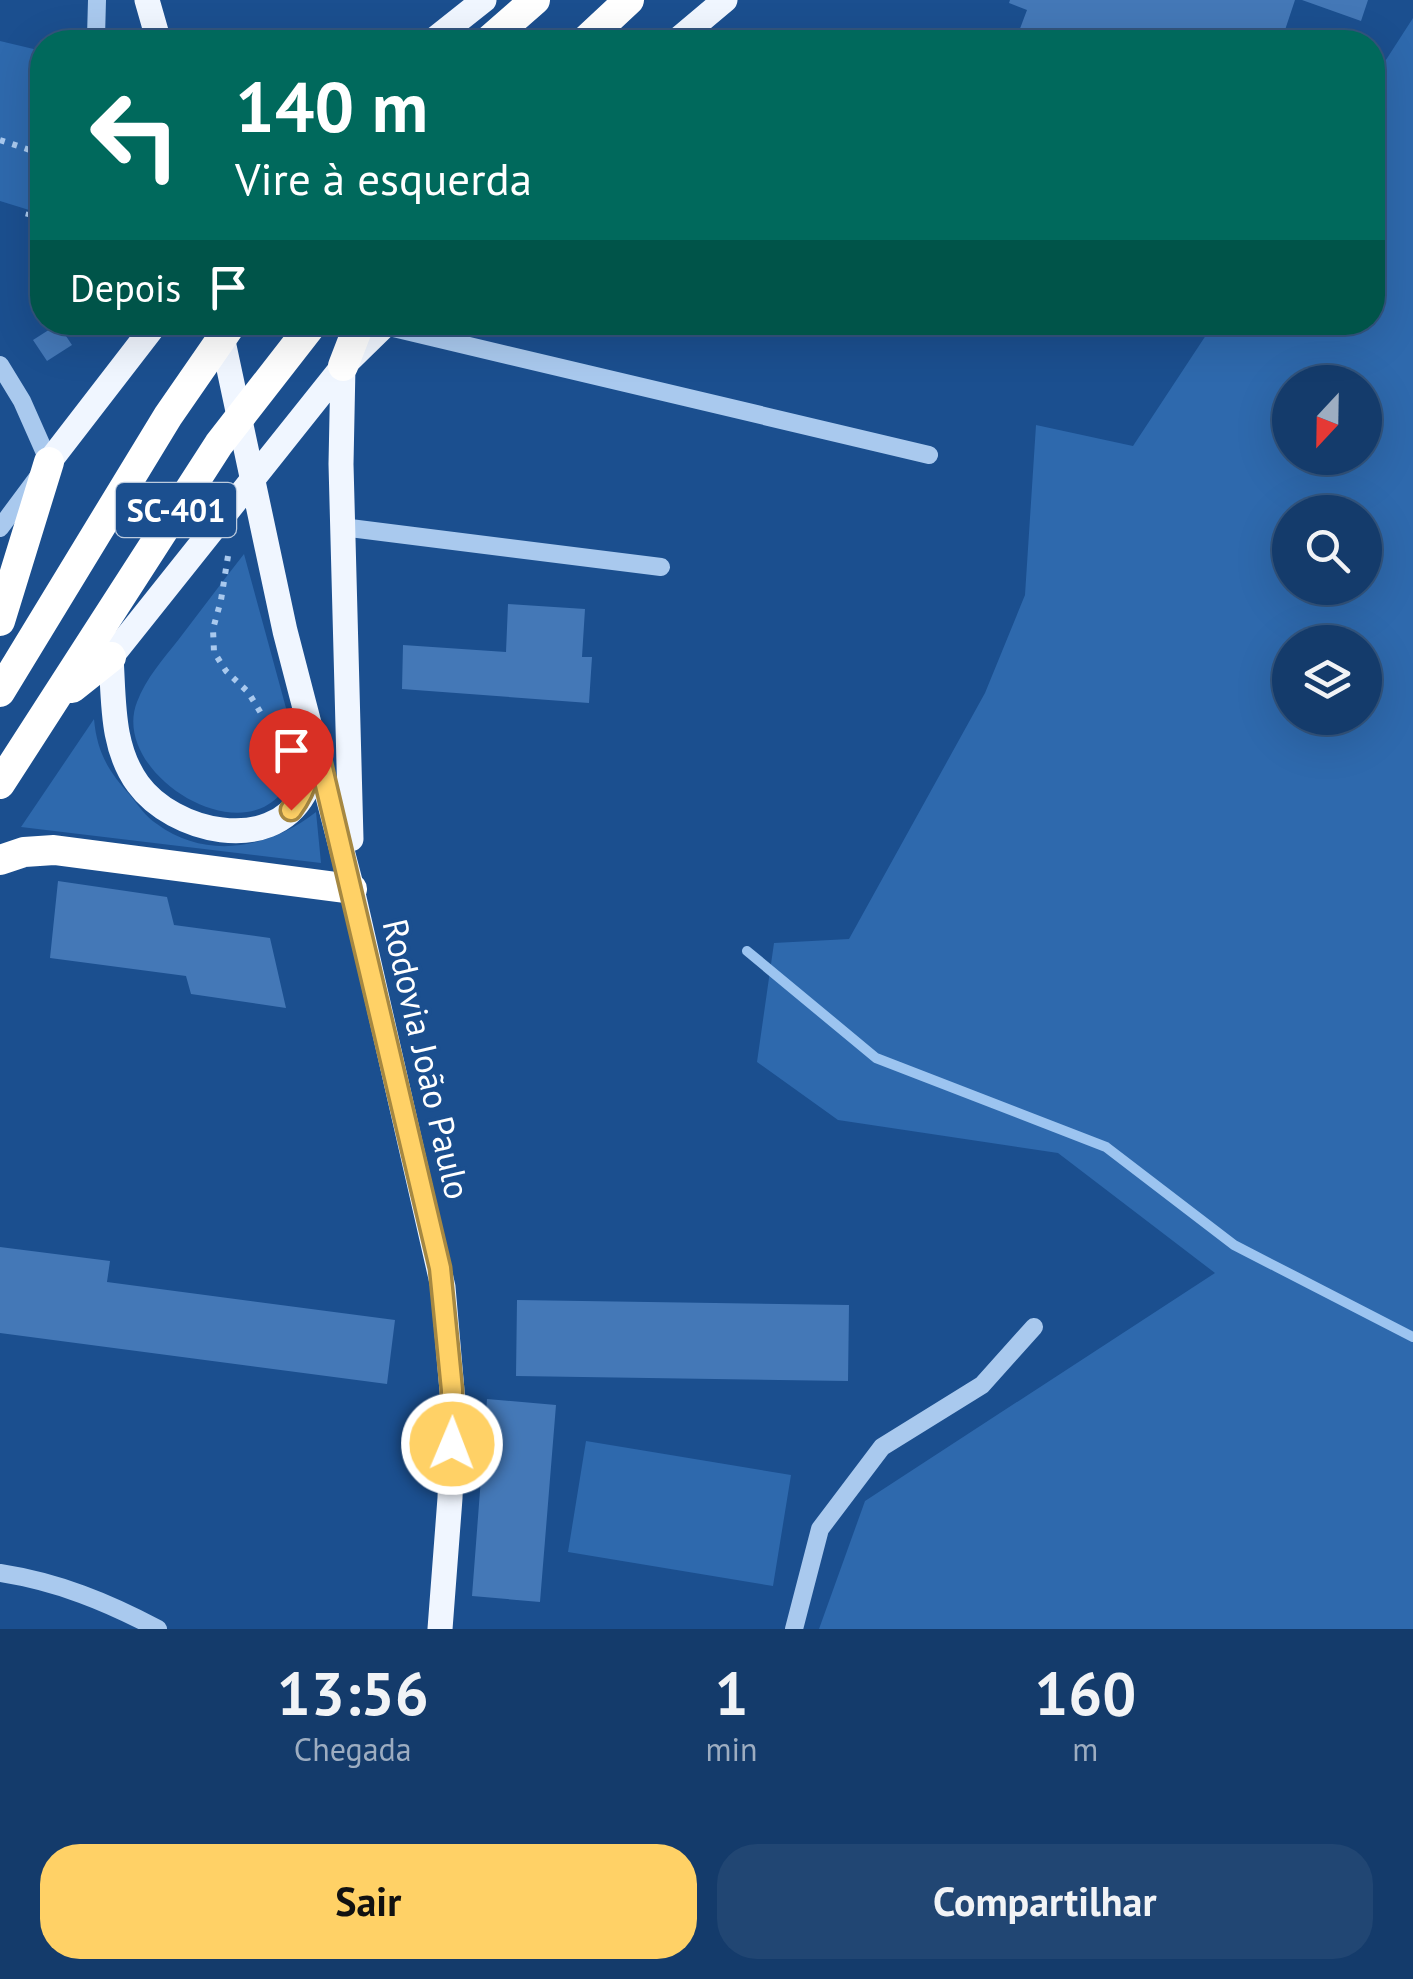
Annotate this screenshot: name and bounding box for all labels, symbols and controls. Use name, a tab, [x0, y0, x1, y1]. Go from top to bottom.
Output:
text: 140 m	[235, 61, 428, 151]
icon: left	[70, 70, 200, 200]
text: Vire à esquerda	[235, 149, 532, 207]
icon: arrive	[201, 260, 256, 315]
text: Depois	[70, 263, 181, 312]
north arrow	[1272, 365, 1382, 475]
map controls	[1272, 365, 1382, 735]
road number: SC-401	[116, 483, 236, 537]
button: search	[1272, 495, 1382, 605]
button: layers	[1272, 625, 1382, 735]
pin	[249, 708, 334, 811]
icon: arrive	[264, 723, 319, 778]
street label: Rodovia João Paulo	[372, 914, 482, 1204]
position arrow	[400, 1392, 504, 1496]
text: 13:56	[277, 1654, 429, 1732]
text: 1	[715, 1654, 749, 1732]
text: 160	[1034, 1654, 1136, 1732]
text: Chegada	[294, 1728, 412, 1770]
text: min	[706, 1728, 758, 1770]
text: m	[1072, 1728, 1098, 1770]
button: Sair	[40, 1844, 697, 1959]
button: Compartilhar	[717, 1844, 1373, 1959]

